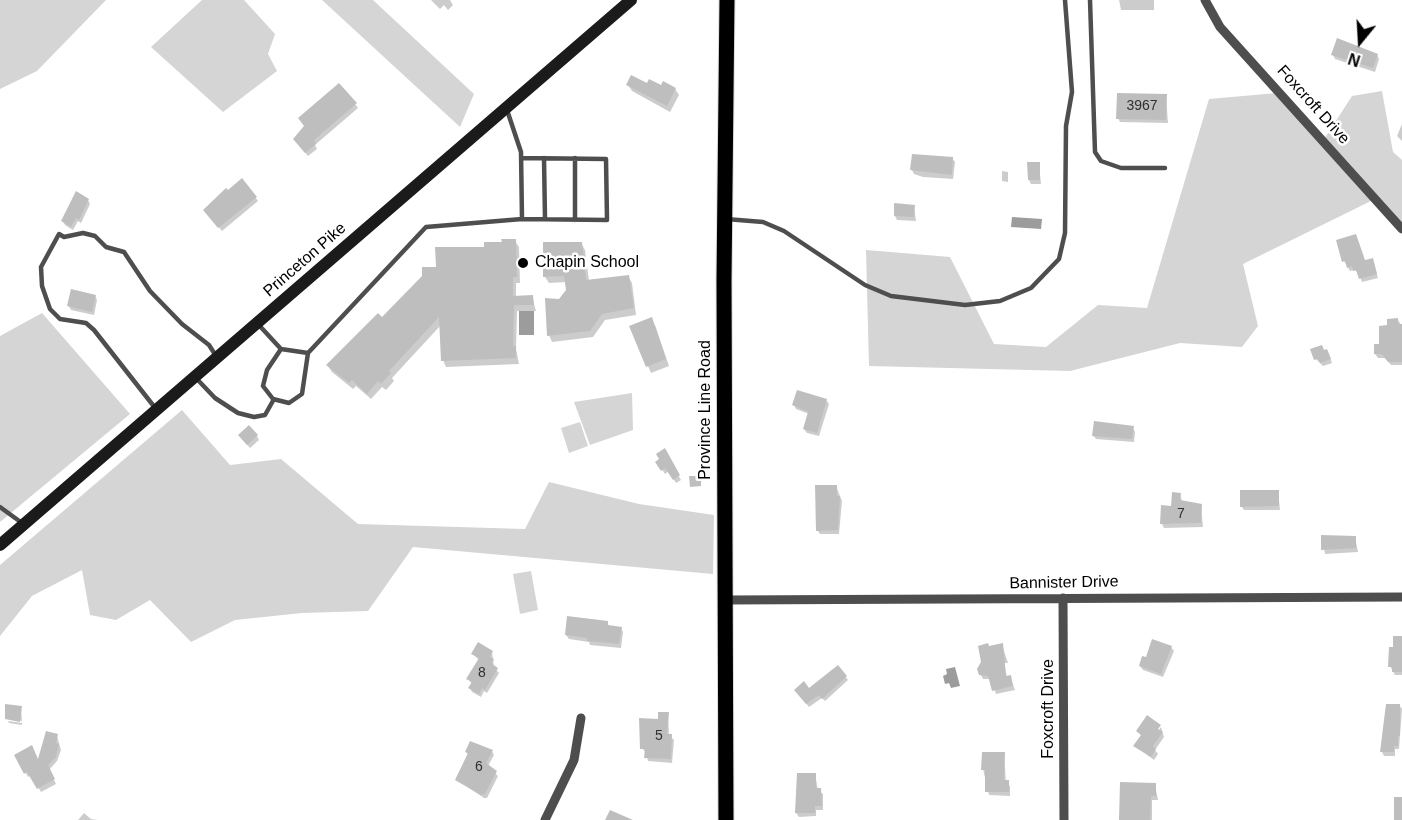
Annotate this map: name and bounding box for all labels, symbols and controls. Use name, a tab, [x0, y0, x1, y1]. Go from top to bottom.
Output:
north arrow	[1330, 12, 1390, 72]
text: N	[1346, 50, 1362, 69]
street label: Foxcroft Drive	[1273, 62, 1353, 148]
house number: 3967	[1126, 98, 1158, 114]
street label: Princeton Pike	[260, 219, 350, 301]
place label: Chapin School	[535, 253, 639, 273]
marker: Chapin School	[516, 256, 530, 270]
street label: Province Line Road	[696, 340, 716, 480]
house number: 7	[1177, 506, 1185, 522]
street label: Bannister Drive	[1009, 572, 1119, 594]
street label: Foxcroft Drive	[1039, 659, 1059, 759]
house number: 8	[478, 665, 486, 681]
house number: 5	[655, 728, 663, 744]
house number: 6	[475, 759, 483, 775]

